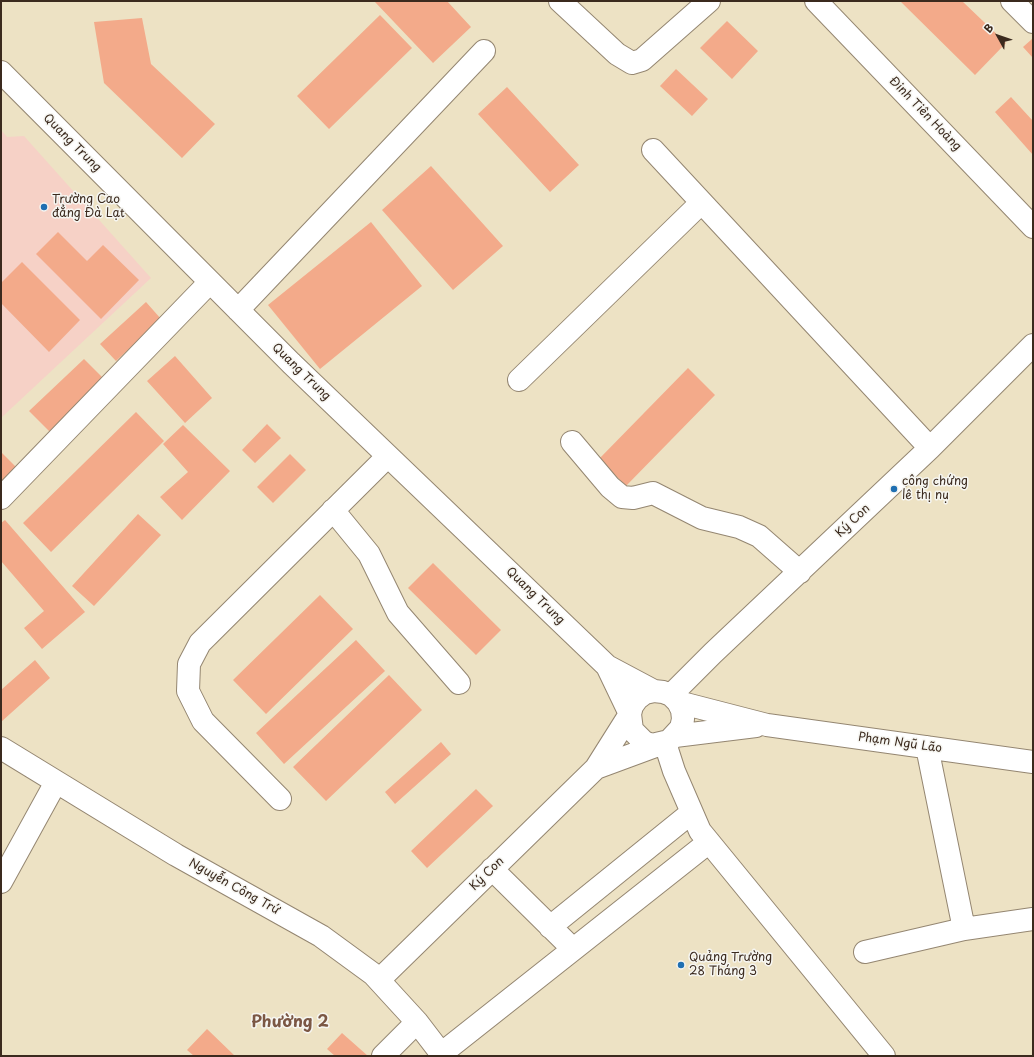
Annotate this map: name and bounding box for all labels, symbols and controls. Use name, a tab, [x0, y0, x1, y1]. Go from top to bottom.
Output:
north arrow	[978, 16, 1018, 56]
text: B	[979, 20, 997, 36]
street label: Đinh Tiên Hoàng	[886, 74, 964, 154]
street label: Quang Trung	[40, 111, 104, 175]
place label: Trường Cao đẳng Đà Lạt	[52, 193, 125, 221]
marker: Trường Cao đẳng Đà Lạt	[39, 202, 49, 212]
street label: Quang Trung	[269, 340, 333, 404]
place label: công chứng lê thị nụ	[902, 475, 968, 503]
marker: công chứng lê thị nụ	[889, 484, 899, 494]
street label: Ký Con	[833, 501, 873, 541]
street label: Quang Trung	[503, 564, 567, 628]
street label: Phạm Ngũ Lão	[857, 730, 943, 756]
street label: Ký Con	[467, 854, 507, 894]
street label: Nguyễn Công Trứ	[186, 856, 282, 918]
place label: Quảng Trường 28 Tháng 3	[689, 951, 772, 979]
marker: Quảng Trường 28 Tháng 3	[676, 960, 686, 970]
district label: Phường 2	[251, 1013, 329, 1033]

